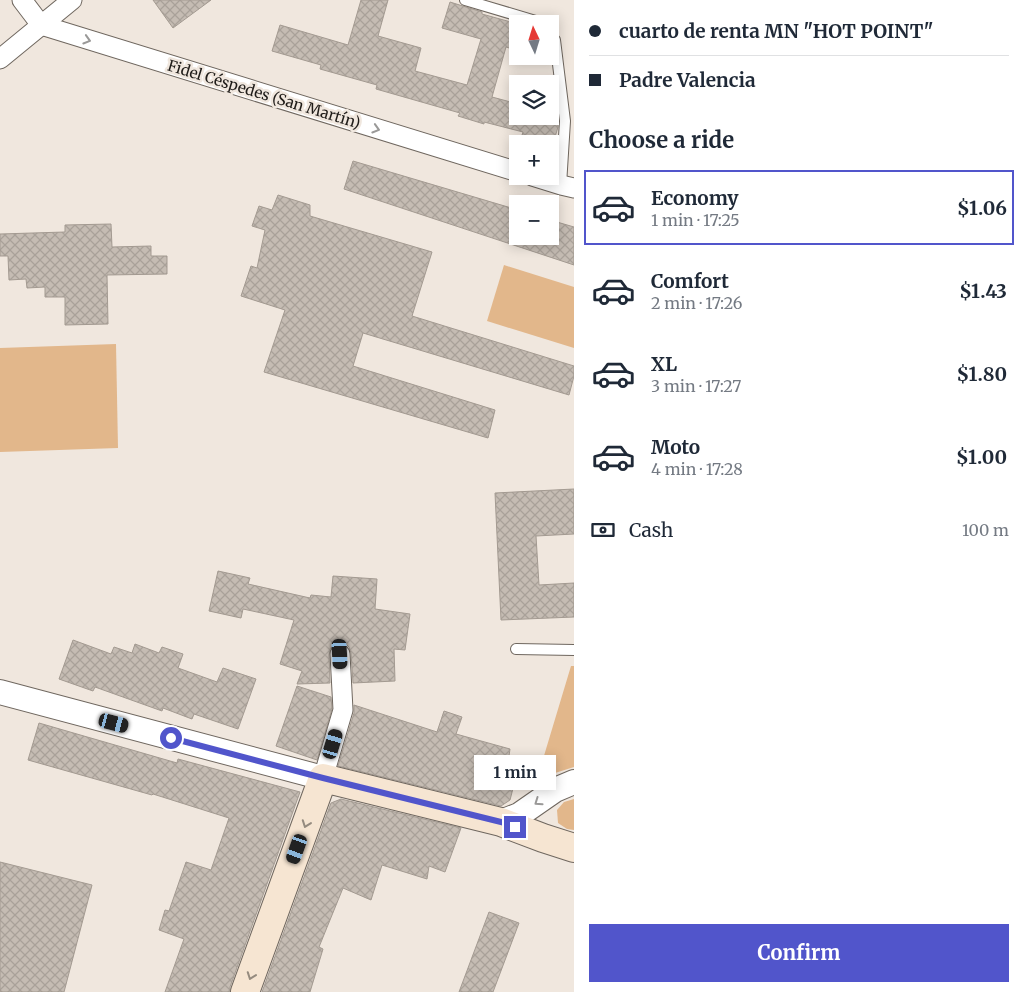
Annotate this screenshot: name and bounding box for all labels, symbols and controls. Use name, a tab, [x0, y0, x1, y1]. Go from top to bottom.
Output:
north arrow	[509, 15, 559, 65]
map controls	[509, 15, 559, 245]
text: cuarto de renta MN "HOT POINT"	[619, 19, 934, 43]
one-way arrow	[82, 34, 91, 44]
street label: Fidel Céspedes (San Martín)	[165, 56, 363, 132]
text: Padre Valencia	[619, 68, 756, 92]
button: layers	[509, 75, 559, 125]
one-way arrow	[372, 123, 380, 133]
text: Choose a ride	[589, 126, 734, 154]
button: +	[509, 135, 559, 185]
icon: car	[591, 185, 636, 230]
text: Economy	[651, 186, 739, 210]
button: −	[509, 195, 559, 245]
text: $1.06	[957, 196, 1007, 220]
text: 1 min · 17:25	[651, 210, 740, 230]
icon: car	[591, 268, 636, 313]
text: Comfort	[651, 269, 729, 293]
text: $1.43	[959, 279, 1007, 303]
text: 2 min · 17:26	[651, 293, 743, 313]
icon: car	[591, 351, 636, 396]
text: XL	[651, 352, 677, 376]
text: $1.80	[957, 362, 1007, 386]
text: 3 min · 17:27	[651, 376, 741, 396]
icon: car	[591, 434, 636, 479]
text: Moto	[651, 435, 700, 459]
text: $1.00	[956, 445, 1007, 469]
text: 4 min · 17:28	[651, 459, 743, 479]
icon: cash	[589, 516, 617, 544]
text: Cash	[629, 518, 673, 542]
text: 100 m	[962, 520, 1009, 540]
car	[331, 639, 348, 669]
car	[97, 712, 130, 734]
route start	[160, 727, 182, 749]
car	[321, 727, 344, 761]
callout: 1 min	[474, 754, 556, 790]
text: 1 min	[493, 762, 537, 782]
one-way arrow	[534, 796, 543, 805]
route end	[504, 816, 526, 838]
one-way arrow	[302, 819, 312, 827]
car	[284, 832, 309, 866]
button: Confirm	[589, 924, 1009, 982]
one-way arrow	[247, 972, 257, 980]

